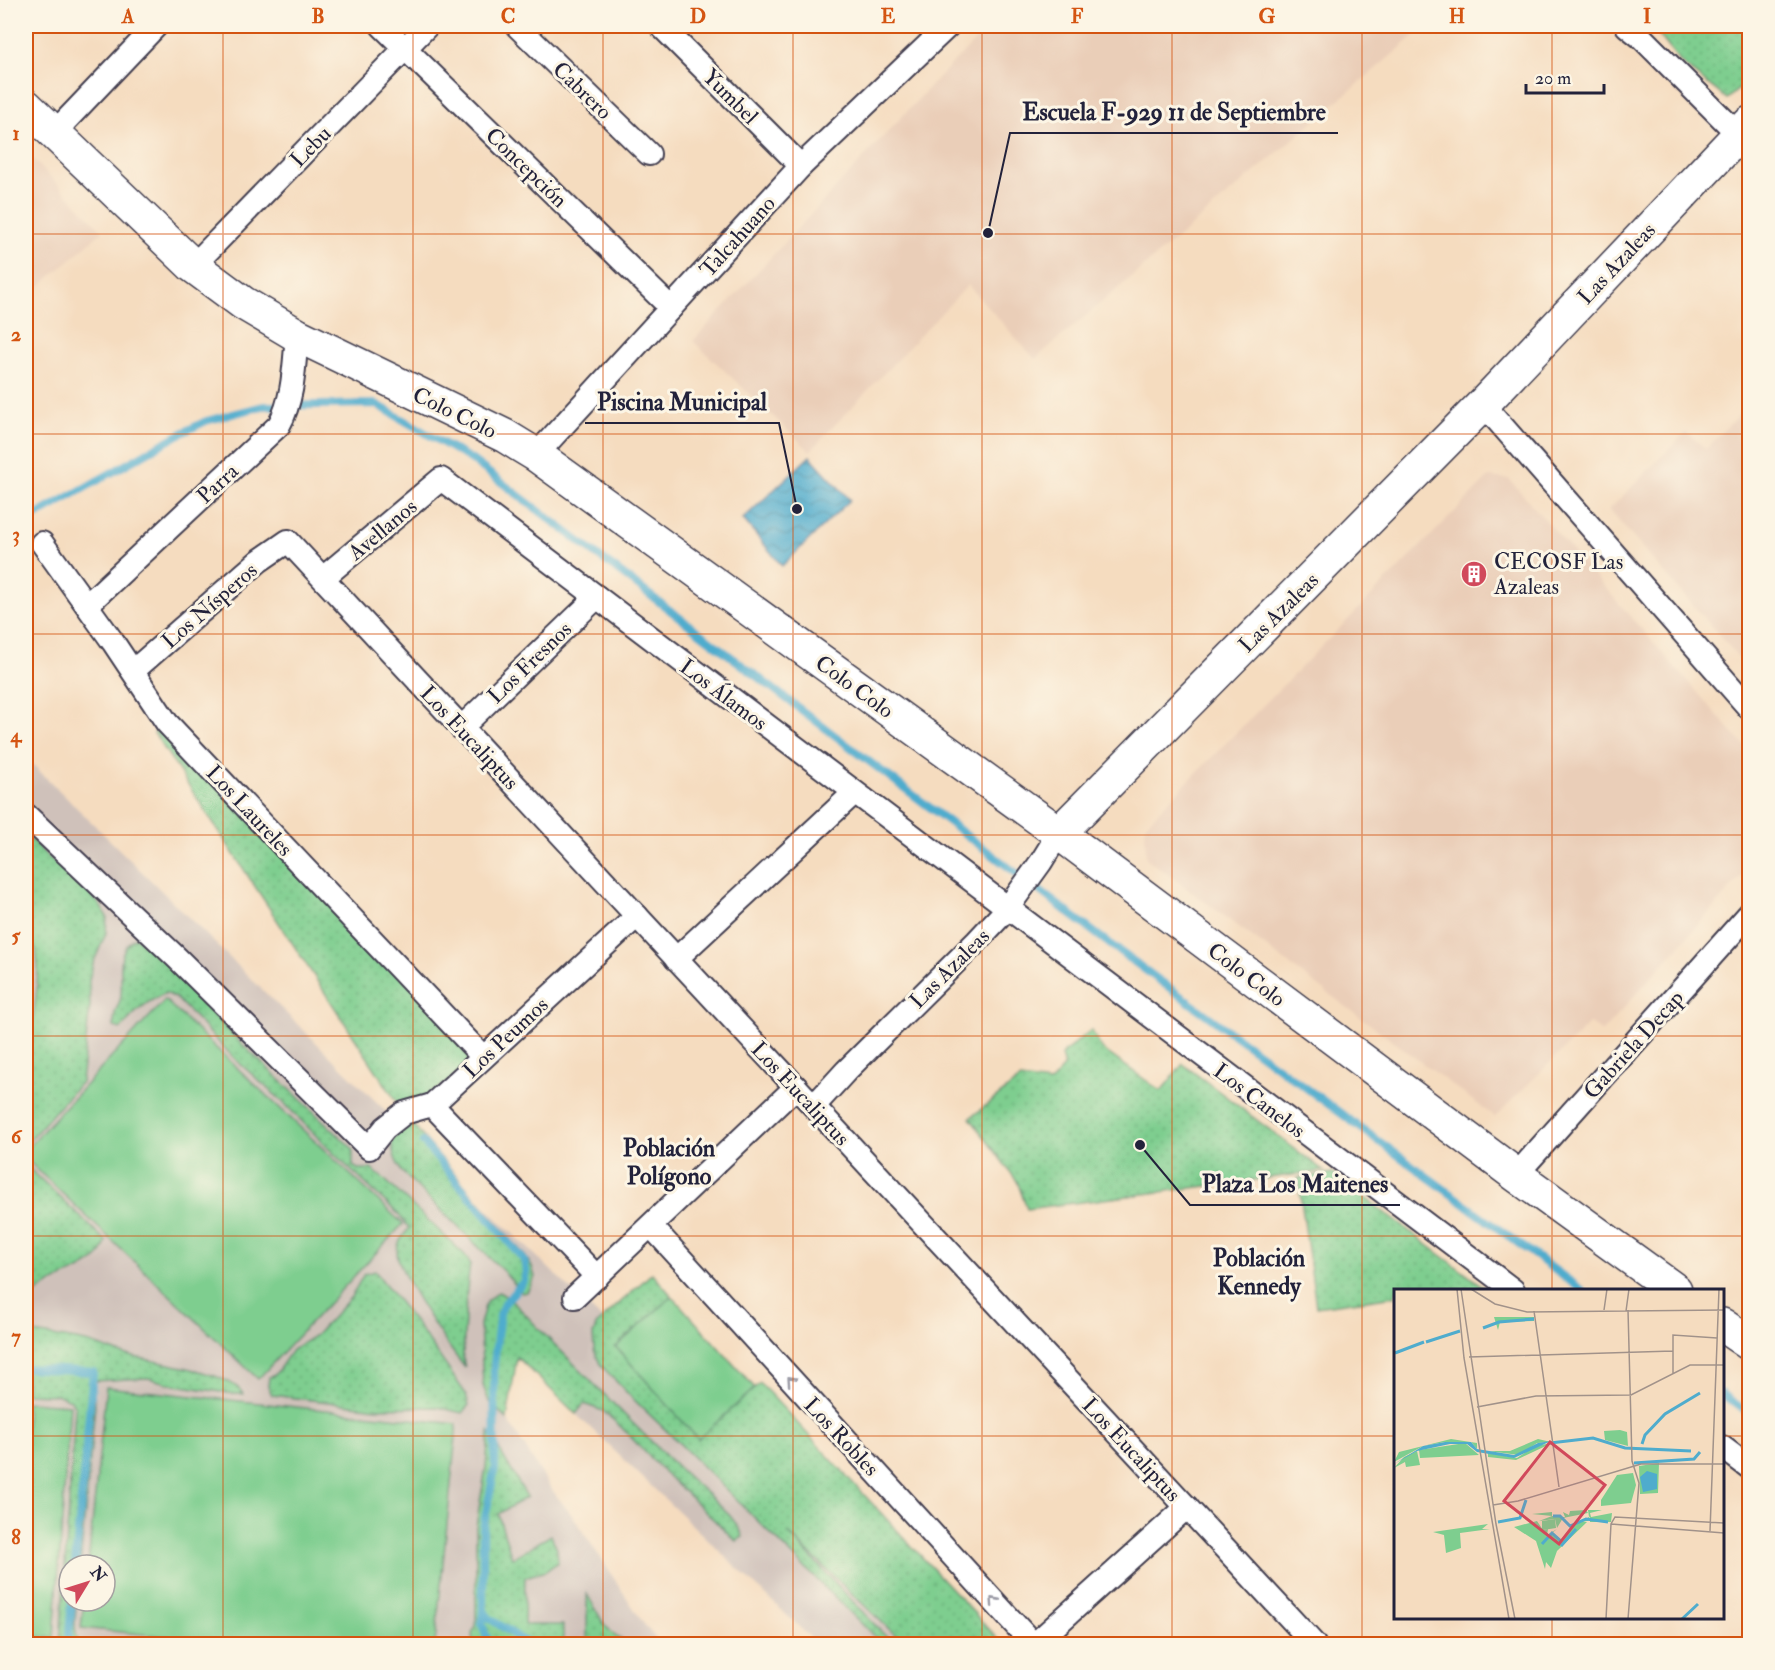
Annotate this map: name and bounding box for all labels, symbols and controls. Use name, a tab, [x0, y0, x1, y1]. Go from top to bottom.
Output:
text: A	[121, 4, 135, 29]
text: B	[311, 4, 325, 29]
text: C	[501, 4, 515, 29]
text: D	[690, 4, 706, 29]
text: E	[881, 4, 896, 29]
text: F	[1071, 4, 1084, 29]
text: G	[1259, 4, 1276, 29]
text: H	[1449, 4, 1465, 29]
text: I	[1643, 4, 1651, 29]
street label: Cabrero	[547, 56, 618, 126]
scale bar	[1526, 57, 1604, 95]
street label: Yumbel	[697, 63, 764, 131]
text: 20 m	[1535, 67, 1571, 90]
callout: Escuela F-929 11 de Septiembre	[1010, 91, 1338, 133]
text: Escuela F-929 11 de Septiembre	[1022, 97, 1326, 128]
street label: Lebu	[284, 120, 337, 173]
text: 1	[12, 121, 20, 146]
street label: Concepción	[479, 122, 573, 215]
street label: Talcahuano	[694, 190, 782, 283]
street label: Las Azaleas	[1572, 217, 1662, 311]
text: 2	[11, 322, 21, 347]
street label: Colo Colo	[408, 381, 501, 445]
callout: Piscina Municipal	[585, 381, 779, 423]
text: Piscina Municipal	[597, 387, 768, 418]
street label: Parra	[191, 457, 245, 510]
street label: Avellanos	[342, 493, 423, 567]
text: 3	[12, 522, 20, 547]
place label: CECOSF Las Azaleas	[1493, 548, 1623, 601]
street label: Los Nísperos	[156, 557, 264, 656]
building icon: CECOSF Las Azaleas	[1459, 559, 1489, 589]
street label: Las Azaleas	[1233, 567, 1325, 659]
street label: Los Fresnos	[482, 616, 578, 710]
street label: Colo Colo	[810, 649, 899, 725]
street label: Los Álamos	[674, 653, 773, 737]
street label: Los Eucaliptus	[413, 680, 525, 796]
text: 4	[10, 723, 23, 748]
street label: Los Laureles	[200, 759, 299, 862]
text: 5	[12, 923, 22, 948]
street label: Las Azaleas	[904, 923, 996, 1015]
street label: Colo Colo	[1202, 937, 1291, 1013]
street label: Gabriela Decap	[1578, 984, 1691, 1106]
street label: Los Peumos	[457, 991, 554, 1084]
street label: Los Eucaliptus	[744, 1036, 856, 1152]
street label: Los Canelos	[1208, 1057, 1311, 1145]
text: 6	[11, 1124, 23, 1149]
district label: Población Polígono	[623, 1133, 716, 1192]
callout: Plaza Los Maitenes	[1190, 1163, 1400, 1205]
text: Plaza Los Maitenes	[1202, 1169, 1388, 1200]
district label: Población Kennedy	[1213, 1243, 1306, 1302]
inset map	[1394, 1289, 1724, 1619]
text: 7	[11, 1324, 21, 1349]
one-way arrow	[787, 1376, 798, 1387]
street label: Los Robles	[798, 1391, 885, 1482]
street label: Los Eucaliptus	[1075, 1392, 1187, 1508]
text: 8	[11, 1525, 21, 1550]
north arrow	[57, 1553, 117, 1613]
text: N	[85, 1562, 111, 1587]
one-way arrow	[990, 1597, 1001, 1608]

